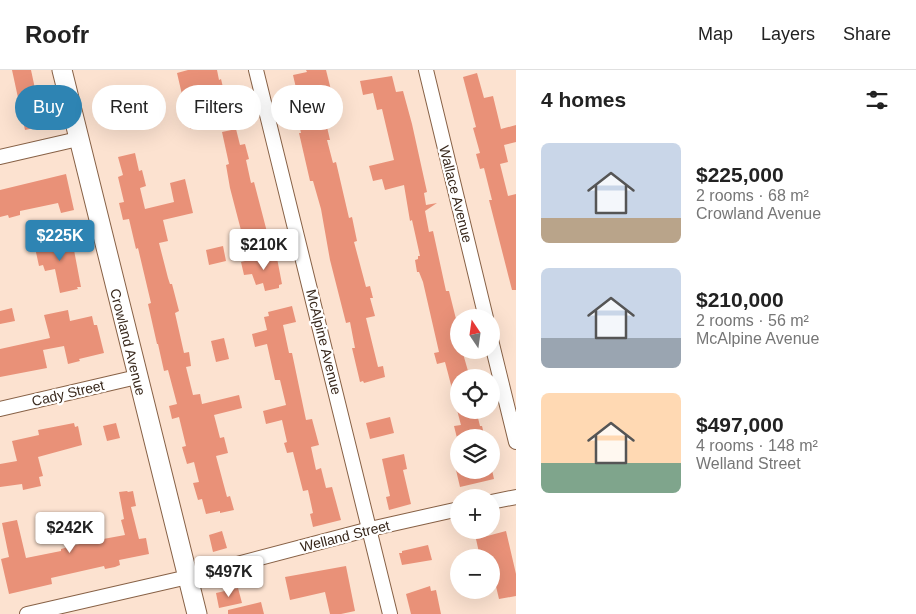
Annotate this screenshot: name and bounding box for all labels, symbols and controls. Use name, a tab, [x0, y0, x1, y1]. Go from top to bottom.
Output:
text: Roofr	[25, 21, 89, 48]
text: Map	[698, 24, 733, 44]
text: Layers	[761, 24, 815, 44]
text: Share	[843, 24, 891, 44]
chip: Buy	[15, 85, 82, 130]
chip: Rent	[92, 85, 166, 130]
chip: Filters	[176, 85, 261, 130]
chip: New	[271, 85, 343, 130]
icon: filters	[863, 86, 891, 114]
text: 4 homes	[541, 88, 626, 111]
street label: Wallace Avenue	[436, 144, 476, 244]
icon: home	[581, 163, 641, 223]
text: $225,000	[696, 163, 784, 186]
text: 2 rooms · 68 m²	[696, 187, 809, 204]
text: Crowland Avenue	[696, 205, 821, 222]
pin: $225K	[25, 220, 95, 262]
text: $225K	[36, 227, 84, 244]
pin: $210K	[229, 228, 299, 271]
text: $210K	[240, 236, 288, 253]
street label: Crowland Avenue	[107, 287, 149, 397]
street label: McAlpine Avenue	[303, 288, 345, 396]
icon: home	[581, 288, 641, 348]
text: $210,000	[696, 288, 784, 311]
north arrow	[450, 309, 500, 359]
map controls	[450, 309, 500, 599]
text: 2 rooms · 56 m²	[696, 312, 809, 329]
text: McAlpine Avenue	[696, 330, 819, 347]
button: locate	[450, 369, 500, 419]
street label: Cady Street	[30, 377, 106, 409]
icon: home	[581, 413, 641, 473]
text: $497,000	[696, 413, 784, 436]
button: layers	[450, 429, 500, 479]
text: 4 rooms · 148 m²	[696, 437, 818, 454]
text: Welland Street	[696, 455, 801, 472]
button: +	[450, 489, 500, 539]
pin: $242K	[35, 512, 105, 554]
street label: Welland Street	[299, 517, 391, 555]
text: $242K	[46, 519, 94, 536]
button: −	[450, 549, 500, 599]
pin: $497K	[194, 556, 264, 598]
text: $497K	[205, 563, 253, 580]

